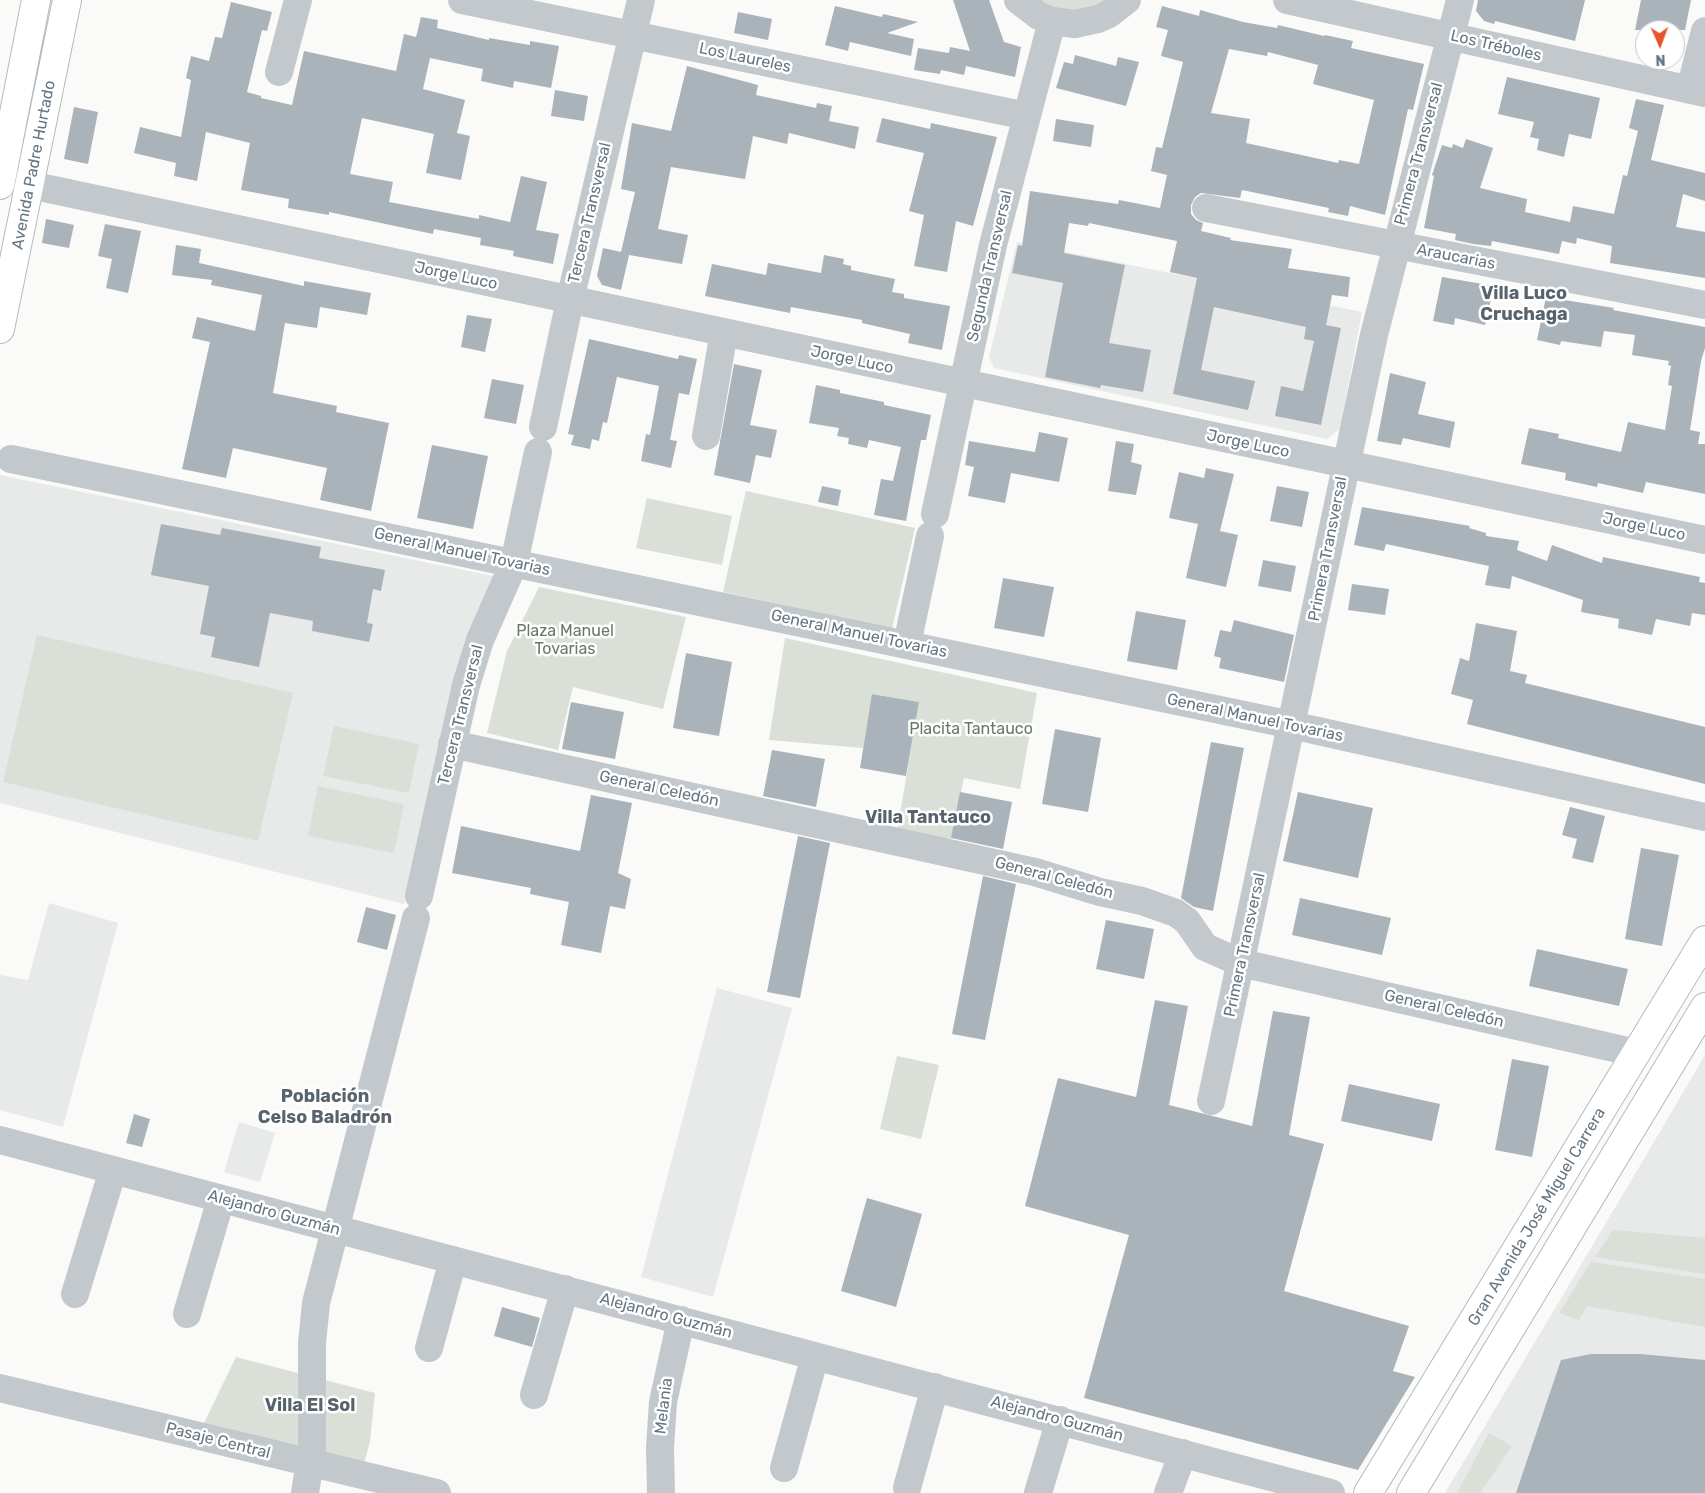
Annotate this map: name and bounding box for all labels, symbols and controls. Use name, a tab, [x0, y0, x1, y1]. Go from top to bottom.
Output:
north arrow	[1635, 20, 1685, 70]
street label: Los Tréboles	[1449, 26, 1543, 66]
street label: Los Laureles	[697, 39, 793, 77]
text: N	[1655, 51, 1666, 68]
street label: Avenida Padre Hurtado	[8, 79, 60, 251]
street label: Primera Transversal	[1391, 81, 1447, 227]
street label: Tercera Transversal	[564, 141, 616, 285]
street label: Segunda Transversal	[963, 188, 1017, 344]
street label: Araucarias	[1415, 240, 1497, 274]
street label: Jorge Luco	[413, 258, 499, 294]
district label: Villa Luco Cruchaga	[1480, 283, 1568, 326]
street label: Jorge Luco	[809, 342, 895, 378]
street label: Jorge Luco	[1205, 426, 1291, 462]
street label: Primera Transversal	[1305, 475, 1351, 623]
street label: Jorge Luco	[1601, 509, 1687, 545]
street label: General Manuel Tovarias	[372, 524, 552, 580]
street label: General Manuel Tovarias	[769, 606, 949, 662]
park label: Plaza Manuel Tovarias	[516, 621, 614, 659]
street label: Tercera Transversal	[434, 643, 488, 787]
street label: General Manuel Tovarias	[1165, 690, 1345, 746]
park label: Placita Tantauco	[909, 719, 1033, 739]
street label: General Celedón	[597, 767, 721, 811]
district label: Villa Tantauco	[865, 807, 991, 829]
street label: General Celedón	[993, 853, 1115, 903]
street label: Primera Transversal	[1220, 871, 1270, 1019]
street label: General Celedón	[1382, 986, 1506, 1032]
district label: Población Celso Baladrón	[258, 1086, 392, 1128]
street label: Gran Avenida José Miguel Carrera	[1464, 1104, 1610, 1330]
street label: Alejandro Guzmán	[206, 1186, 342, 1240]
street label: Alejandro Guzmán	[598, 1289, 734, 1343]
street label: Melania	[651, 1377, 677, 1435]
street label: Alejandro Guzmán	[989, 1392, 1125, 1446]
district label: Villa El Sol	[265, 1395, 355, 1417]
street label: Pasaje Central	[164, 1419, 272, 1463]

